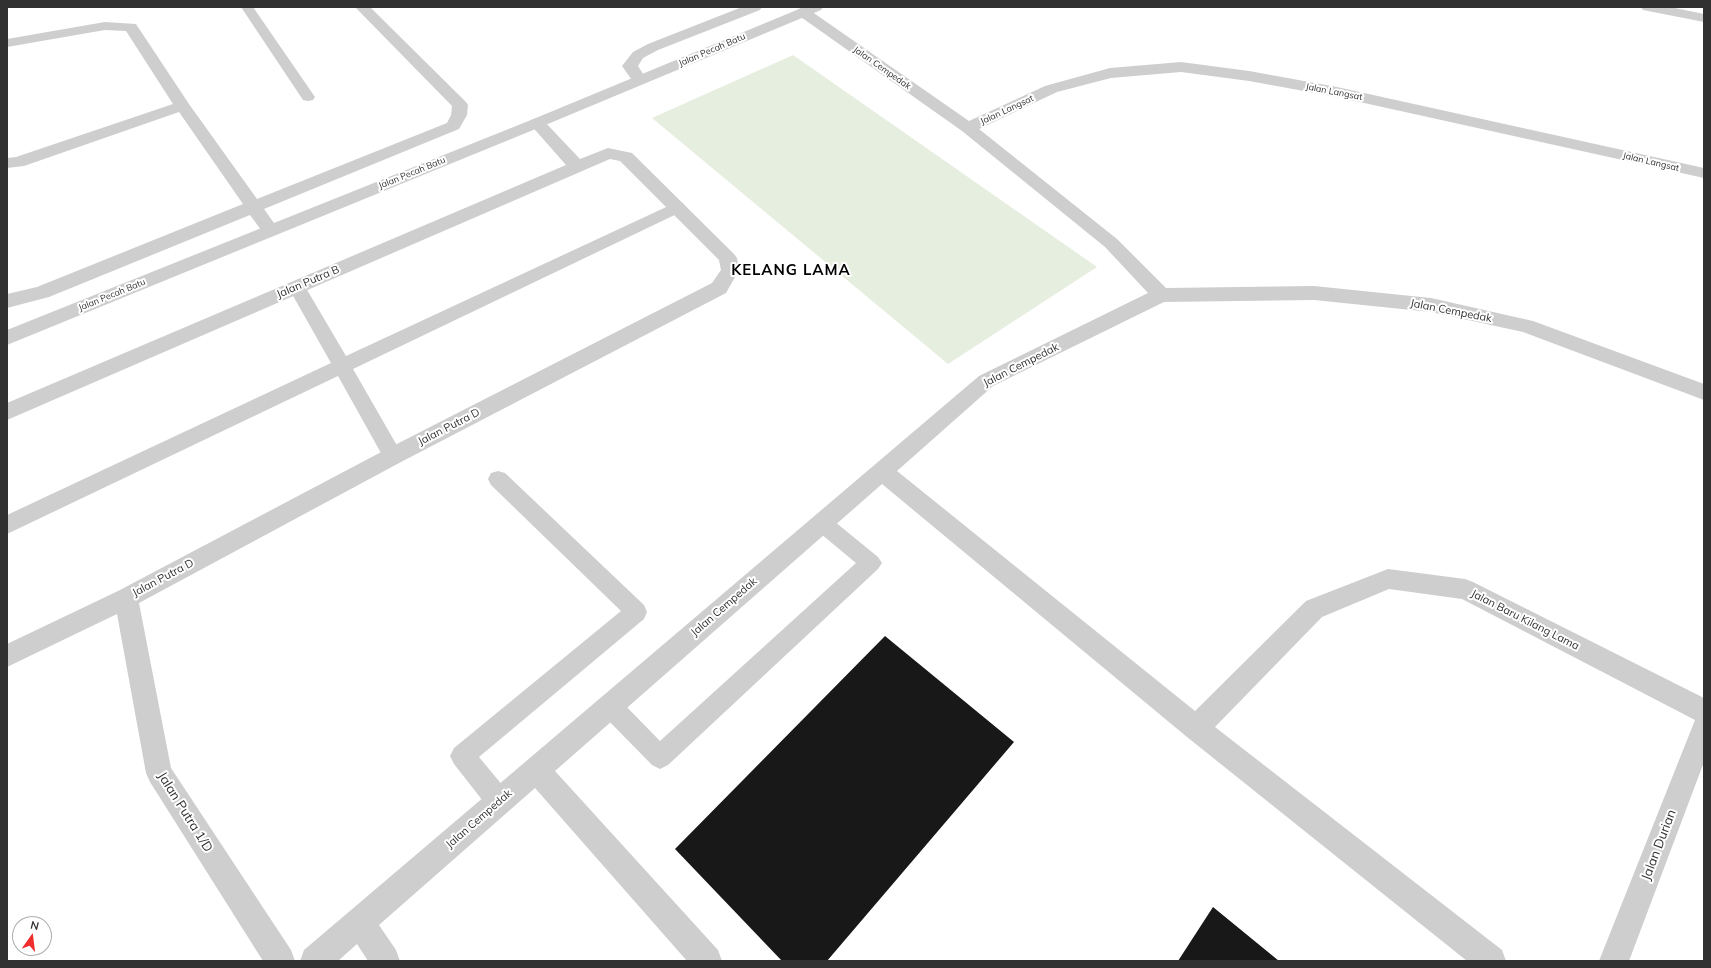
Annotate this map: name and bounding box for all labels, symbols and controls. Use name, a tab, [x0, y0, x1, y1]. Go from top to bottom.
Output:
street label: Jalan Pecah Batu	[677, 31, 747, 69]
street label: Jalan Cempedak	[851, 44, 913, 92]
street label: Jalan Langsat	[1305, 81, 1363, 103]
street label: Jalan Langsat	[979, 93, 1035, 127]
street label: Jalan Langsat	[1622, 150, 1680, 174]
street label: Jalan Pecah Batu	[377, 155, 447, 191]
district label: KELANG LAMA	[731, 261, 851, 279]
street label: Jalan Putra B	[275, 263, 341, 301]
street label: Jalan Pecah Batu	[77, 277, 147, 313]
street label: Jalan Cempedak	[1409, 297, 1493, 325]
street label: Jalan Cempedak	[981, 340, 1061, 390]
street label: Jalan Putra D	[416, 406, 482, 448]
street label: Jalan Putra D	[130, 556, 196, 600]
street label: Jalan Cempedak	[688, 575, 760, 639]
street label: Jalan Baru Kilang Lama	[1469, 587, 1581, 653]
street label: Jalan Putra 1/D	[154, 769, 216, 855]
street label: Jalan Cempedak	[443, 787, 515, 851]
street label: Jalan Durian	[1638, 807, 1680, 883]
north arrow	[12, 916, 52, 956]
text: N	[29, 918, 40, 933]

